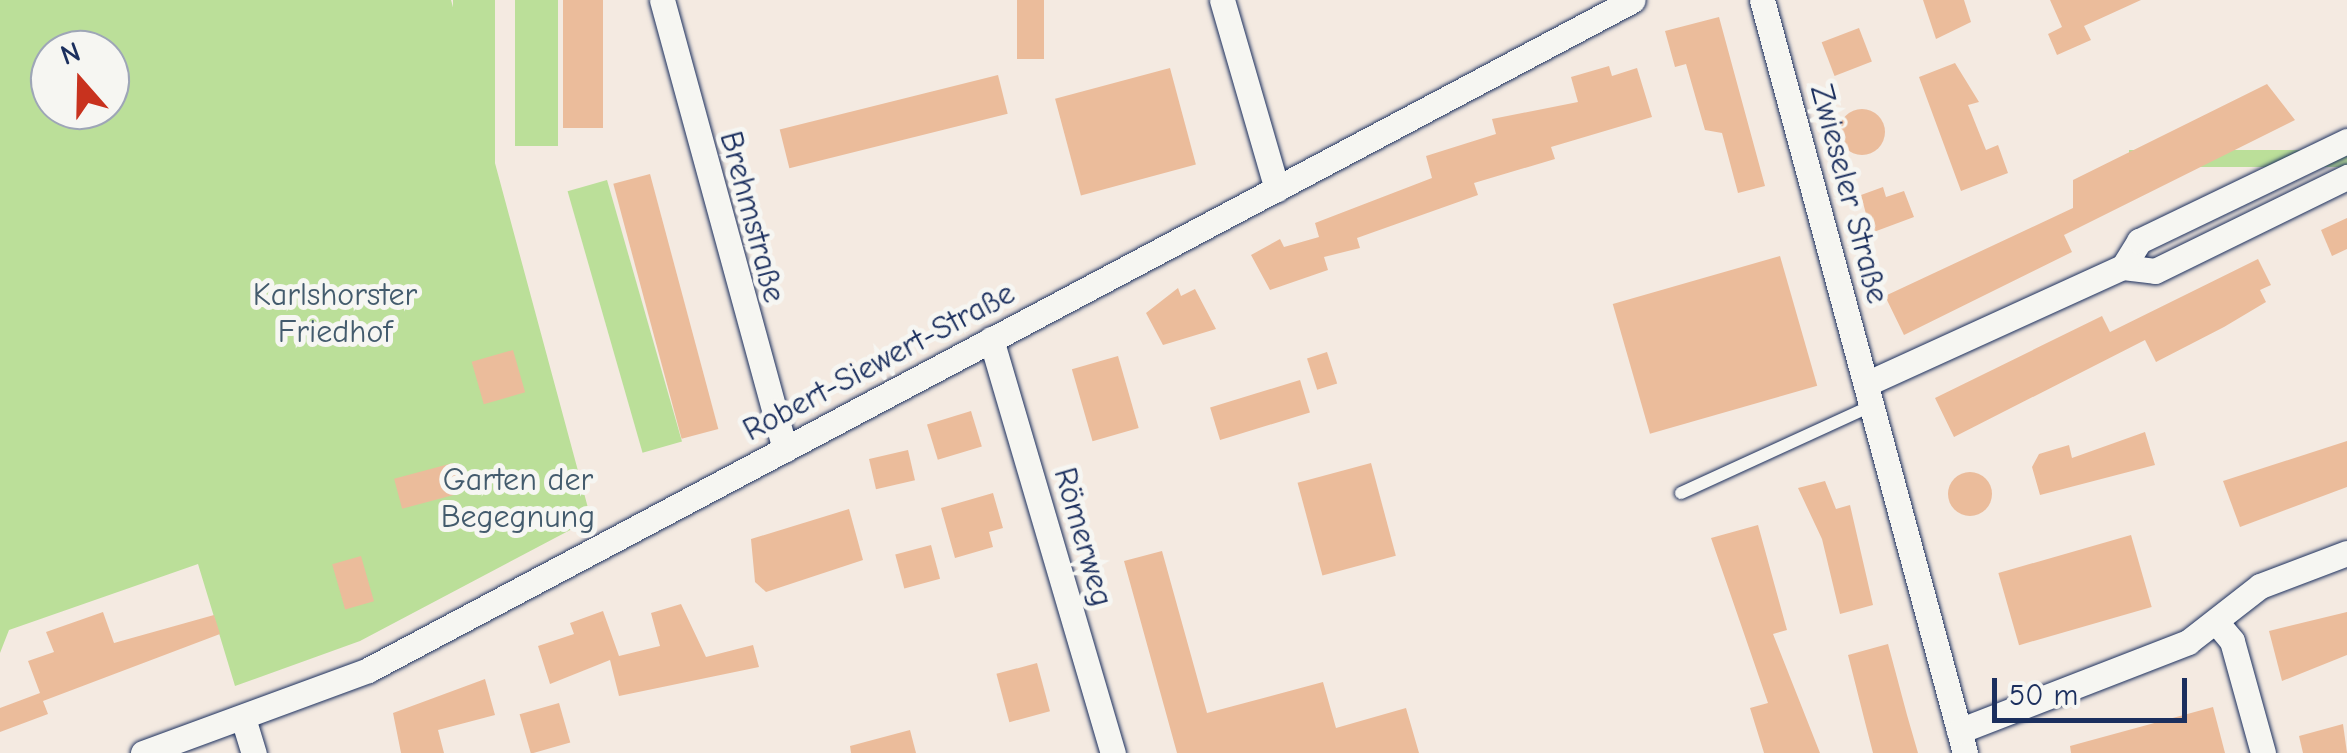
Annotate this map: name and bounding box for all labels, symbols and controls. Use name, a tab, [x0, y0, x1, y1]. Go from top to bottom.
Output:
north arrow	[30, 30, 130, 130]
text: N	[56, 36, 84, 72]
street label: Zwieseler Straße	[1801, 80, 1897, 308]
street label: Brehmstraße	[711, 127, 793, 307]
street label: Robert-Siewert-Straße	[737, 274, 1021, 450]
park label: Karlshorster Friedhof	[253, 277, 417, 352]
park label: Garten der Begegnung	[441, 462, 595, 537]
street label: Römerweg	[1045, 463, 1121, 611]
scale bar	[1997, 658, 2192, 720]
text: 50 m	[2009, 678, 2078, 713]

